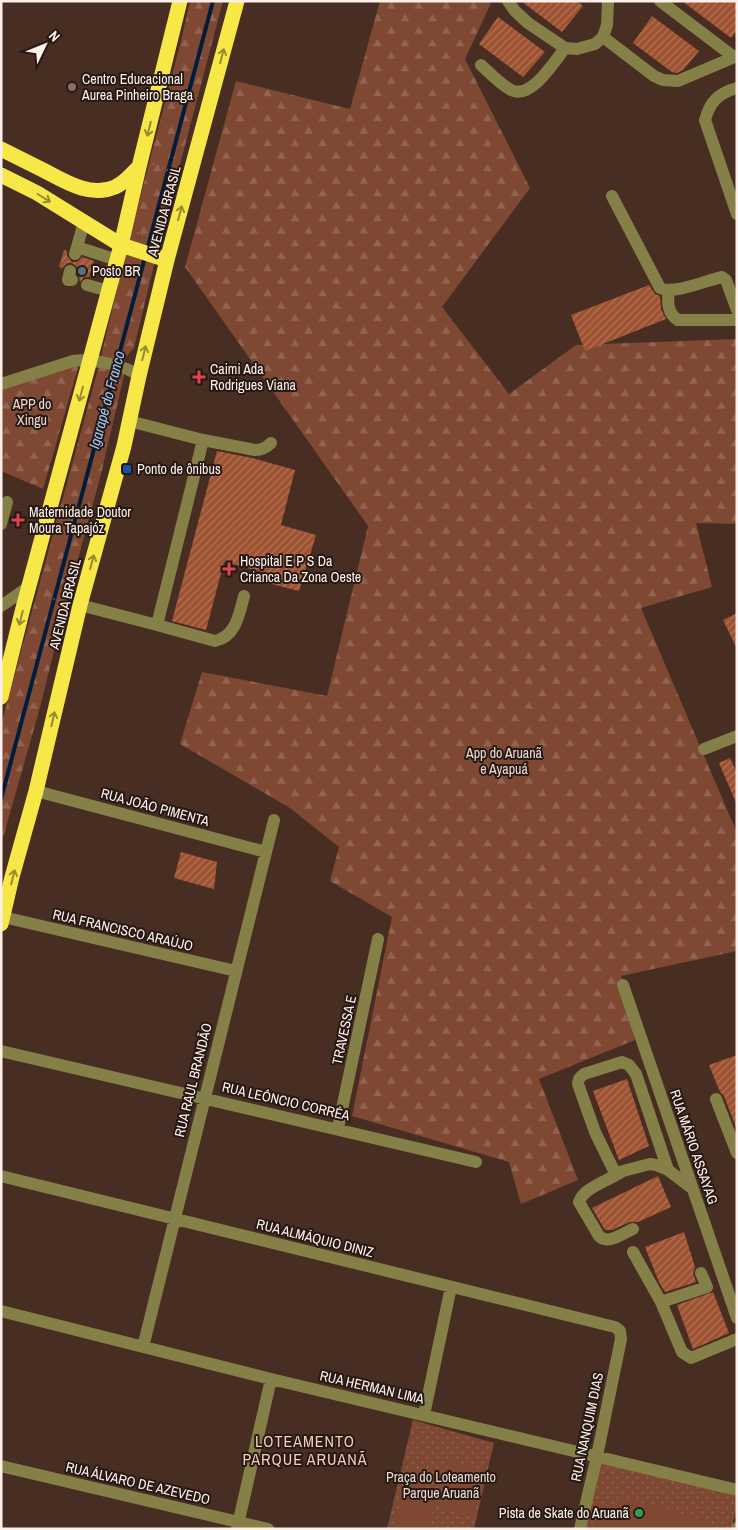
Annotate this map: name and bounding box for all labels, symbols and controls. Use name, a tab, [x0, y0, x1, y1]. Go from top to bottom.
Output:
north arrow	[20, 20, 70, 70]
text: N	[45, 27, 64, 45]
one-way arrow	[218, 48, 228, 64]
place label: Centro Educacional Aurea Pinheiro Braga	[81, 70, 194, 104]
marker: Centro Educacional Aurea Pinheiro Braga	[66, 81, 78, 93]
one-way arrow	[143, 121, 153, 137]
street label: AVENIDA BRASIL	[143, 163, 185, 259]
one-way arrow	[37, 193, 51, 203]
one-way arrow	[176, 205, 185, 221]
place label: Posto BR	[92, 262, 141, 280]
marker: Posto BR	[76, 265, 88, 277]
one-way arrow	[140, 346, 149, 362]
water label: Igarapé do Franco	[83, 348, 130, 451]
place label: Caimi Ada Rodrigues Viana	[210, 360, 297, 394]
marker: Caimi Ada Rodrigues Viana	[192, 370, 206, 384]
one-way arrow	[76, 385, 85, 401]
park label: APP do Xingu	[12, 395, 51, 429]
place label: Ponto de ônibus	[137, 460, 221, 478]
marker: Ponto de ônibus	[121, 463, 133, 475]
place label: Maternidade Doutor Moura Tapajóz	[29, 503, 131, 537]
marker: Maternidade Doutor Moura Tapajóz	[11, 513, 25, 527]
place label: Hospital E P S Da Crianca Da Zona Oeste	[240, 552, 361, 586]
one-way arrow	[88, 554, 97, 570]
street label: AVENIDA BRASIL	[45, 556, 85, 652]
marker: Hospital E P S Da Crianca Da Zona Oeste	[222, 562, 236, 576]
one-way arrow	[16, 610, 25, 626]
one-way arrow	[49, 712, 58, 728]
park label: App do Aruanã e Ayapuá	[465, 744, 543, 778]
street label: RUA JOÃO PIMENTA	[99, 784, 211, 830]
one-way arrow	[8, 869, 18, 885]
street label: RUA FRANCISCO ARAÚJO	[51, 905, 195, 955]
street label: TRAVESSA E	[328, 994, 360, 1066]
street label: RUA RAUL BRANDÃO	[170, 1021, 216, 1139]
street label: RUA LEÔNCIO CORRÊA	[220, 1078, 352, 1125]
street label: RUA MÁRIO ASSAYAG	[666, 1087, 722, 1207]
street label: RUA ALMÁQUIO DINIZ	[255, 1215, 375, 1261]
street label: RUA HERMAN LIMA	[318, 1366, 426, 1408]
street label: RUA NANQUIM DIAS	[567, 1371, 607, 1483]
district label: LOTEAMENTO PARQUE ARUANÃ	[242, 1430, 368, 1470]
street label: RUA ÁLVARO DE AZEVEDO	[64, 1458, 212, 1508]
park label: Praça do Loteamento Parque Aruanã	[386, 1468, 496, 1502]
place label: Pista de Skate do Aruanã	[499, 1504, 630, 1522]
marker: Pista de Skate do Aruanã	[633, 1507, 645, 1519]

